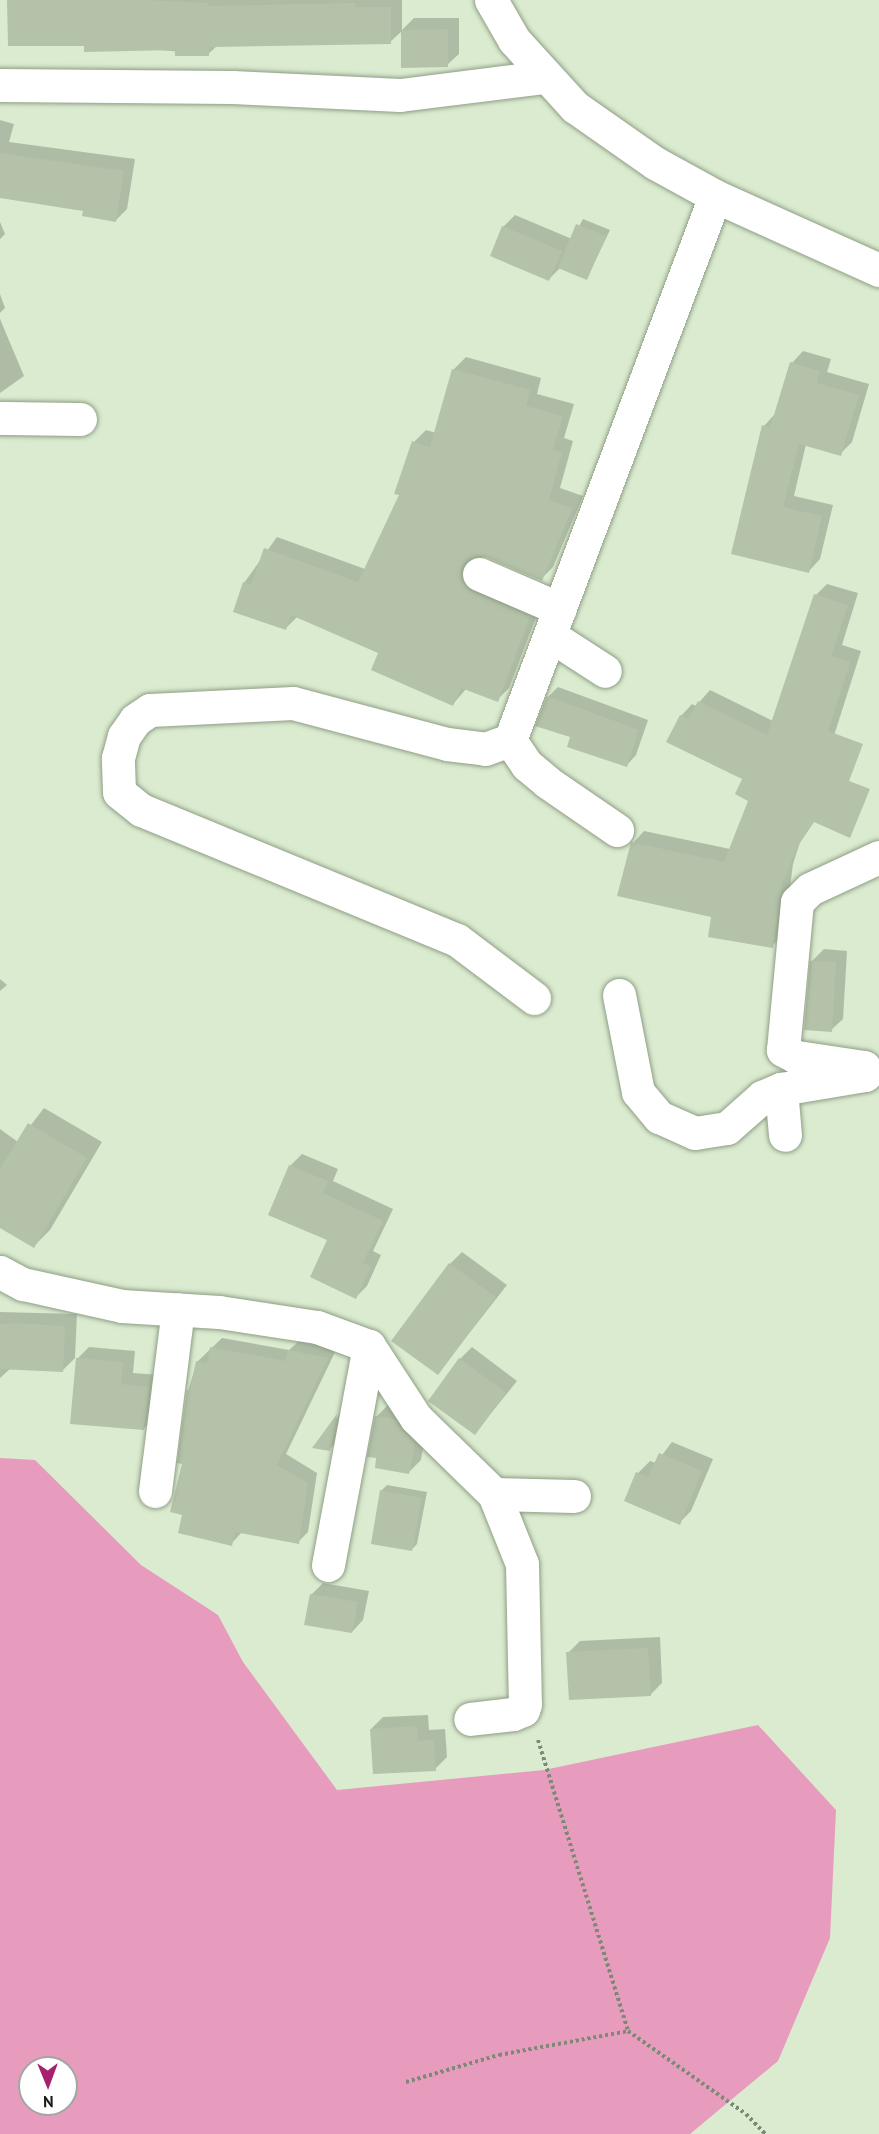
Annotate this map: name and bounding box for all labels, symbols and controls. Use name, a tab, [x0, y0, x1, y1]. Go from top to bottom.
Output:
north arrow	[18, 2056, 78, 2116]
text: N	[43, 2092, 54, 2112]

